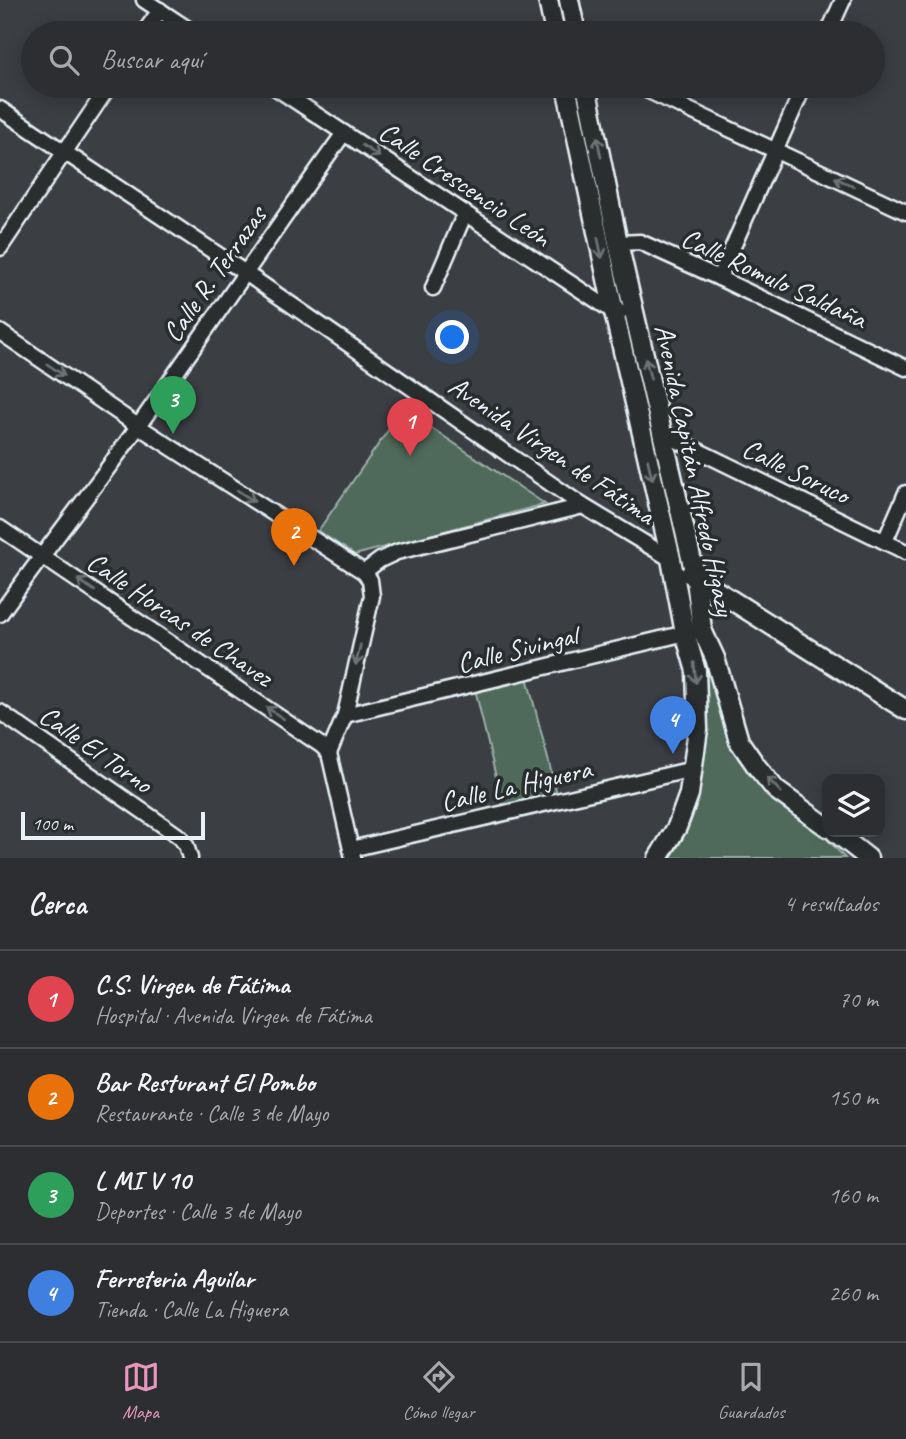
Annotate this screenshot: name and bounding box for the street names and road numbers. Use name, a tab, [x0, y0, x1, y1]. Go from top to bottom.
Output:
street label: Calle Crescencio León	[372, 114, 559, 255]
street label: Calle R. Terrazas	[154, 197, 275, 349]
street label: Calle Romulo Saldaña	[676, 220, 874, 337]
street label: Avenida Capitán Alfredo Higazy	[647, 321, 743, 621]
street label: Avenida Virgen de Fátima	[442, 368, 663, 533]
street label: Calle Soruco	[737, 430, 858, 513]
street label: Calle Horcas de Chavez	[80, 544, 281, 695]
street label: Calle Sivingal	[453, 616, 586, 681]
street label: Calle El Torno	[33, 697, 161, 802]
street label: Calle La Higuera	[437, 750, 597, 819]

